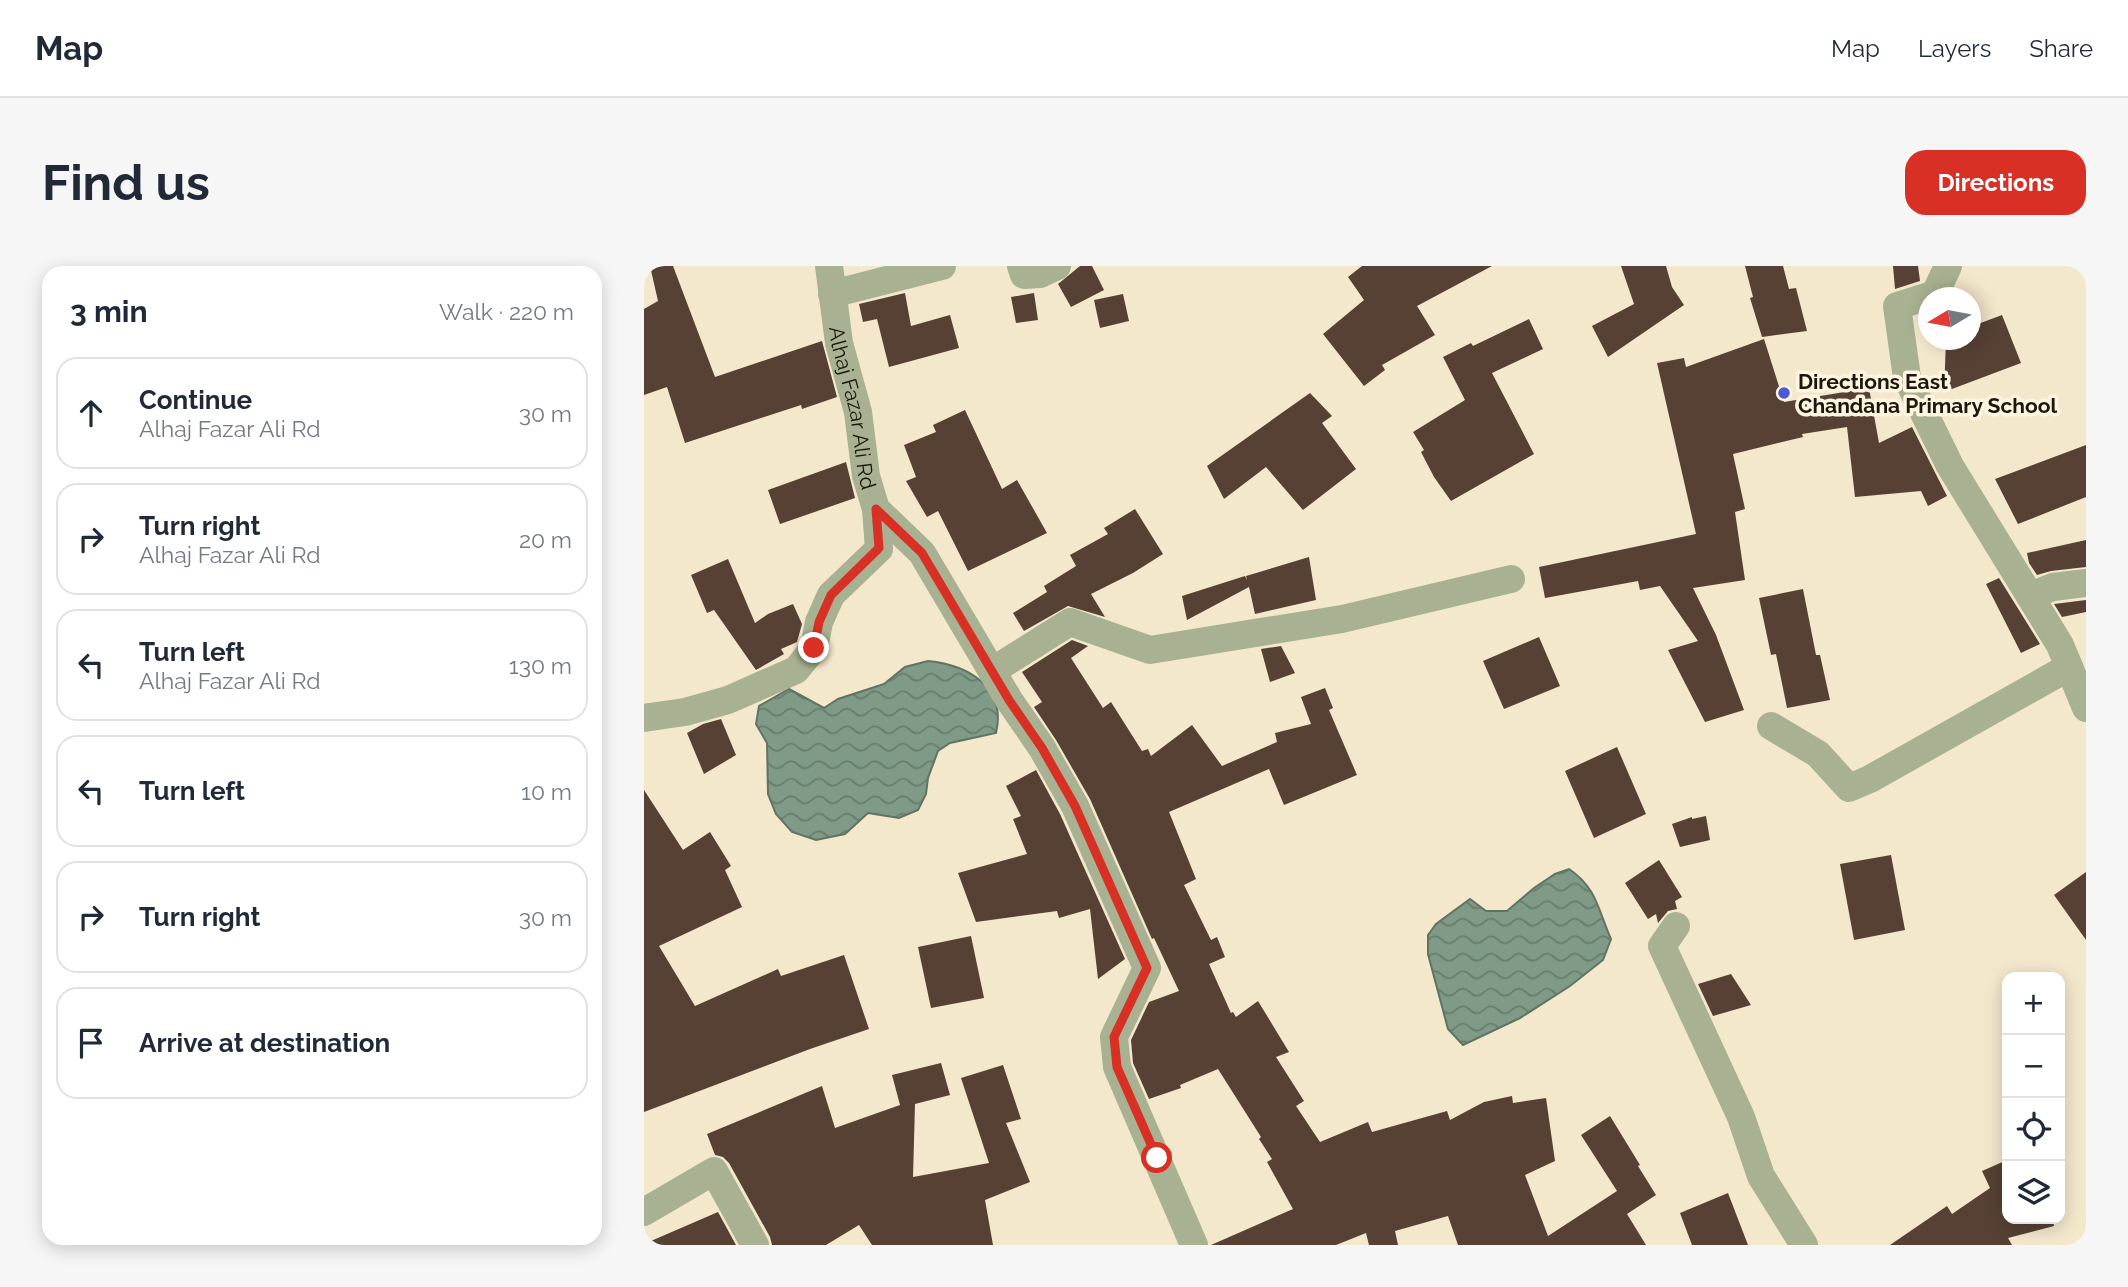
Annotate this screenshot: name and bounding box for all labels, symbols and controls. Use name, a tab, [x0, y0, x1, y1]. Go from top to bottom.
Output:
text: Map	[35, 29, 103, 68]
text: Map	[1831, 34, 1880, 63]
text: Layers	[1918, 34, 1991, 63]
text: Share	[2029, 34, 2093, 63]
button: Directions	[1905, 150, 2086, 215]
text: Find us	[42, 154, 210, 211]
north arrow	[1918, 287, 1981, 350]
text: 3 min	[70, 294, 148, 329]
text: Walk · 220 m	[439, 298, 574, 325]
street label: Alhaj Fazar Ali Rd	[824, 325, 882, 492]
place label: Directions East Chandana Primary School	[1798, 369, 2057, 418]
text: Continue	[139, 385, 252, 415]
marker: Directions East Chandana Primary School	[1776, 385, 1792, 401]
icon: ahead	[72, 394, 110, 432]
text: 30 m	[519, 400, 572, 427]
text: Alhaj Fazar Ali Rd	[139, 415, 321, 442]
text: Turn right	[139, 511, 260, 541]
icon: right	[72, 520, 110, 558]
text: 20 m	[519, 526, 572, 553]
text: Alhaj Fazar Ali Rd	[139, 541, 321, 568]
route end	[798, 632, 829, 663]
text: Turn left	[139, 637, 245, 667]
icon: left	[72, 646, 110, 684]
text: 130 m	[509, 652, 572, 679]
text: Alhaj Fazar Ali Rd	[139, 667, 321, 694]
icon: left	[72, 772, 110, 810]
text: Turn left	[139, 776, 245, 806]
text: 10 m	[521, 778, 572, 805]
icon: right	[72, 898, 110, 936]
text: Turn right	[139, 902, 260, 932]
text: 30 m	[519, 904, 572, 931]
map controls	[2002, 972, 2065, 1224]
button: +	[2002, 972, 2065, 1035]
icon: arrive	[72, 1024, 110, 1062]
text: Arrive at destination	[139, 1028, 390, 1058]
button: −	[2002, 1035, 2065, 1098]
button: locate	[2002, 1098, 2065, 1161]
route start	[1141, 1142, 1172, 1173]
button: layers	[2002, 1161, 2065, 1224]

